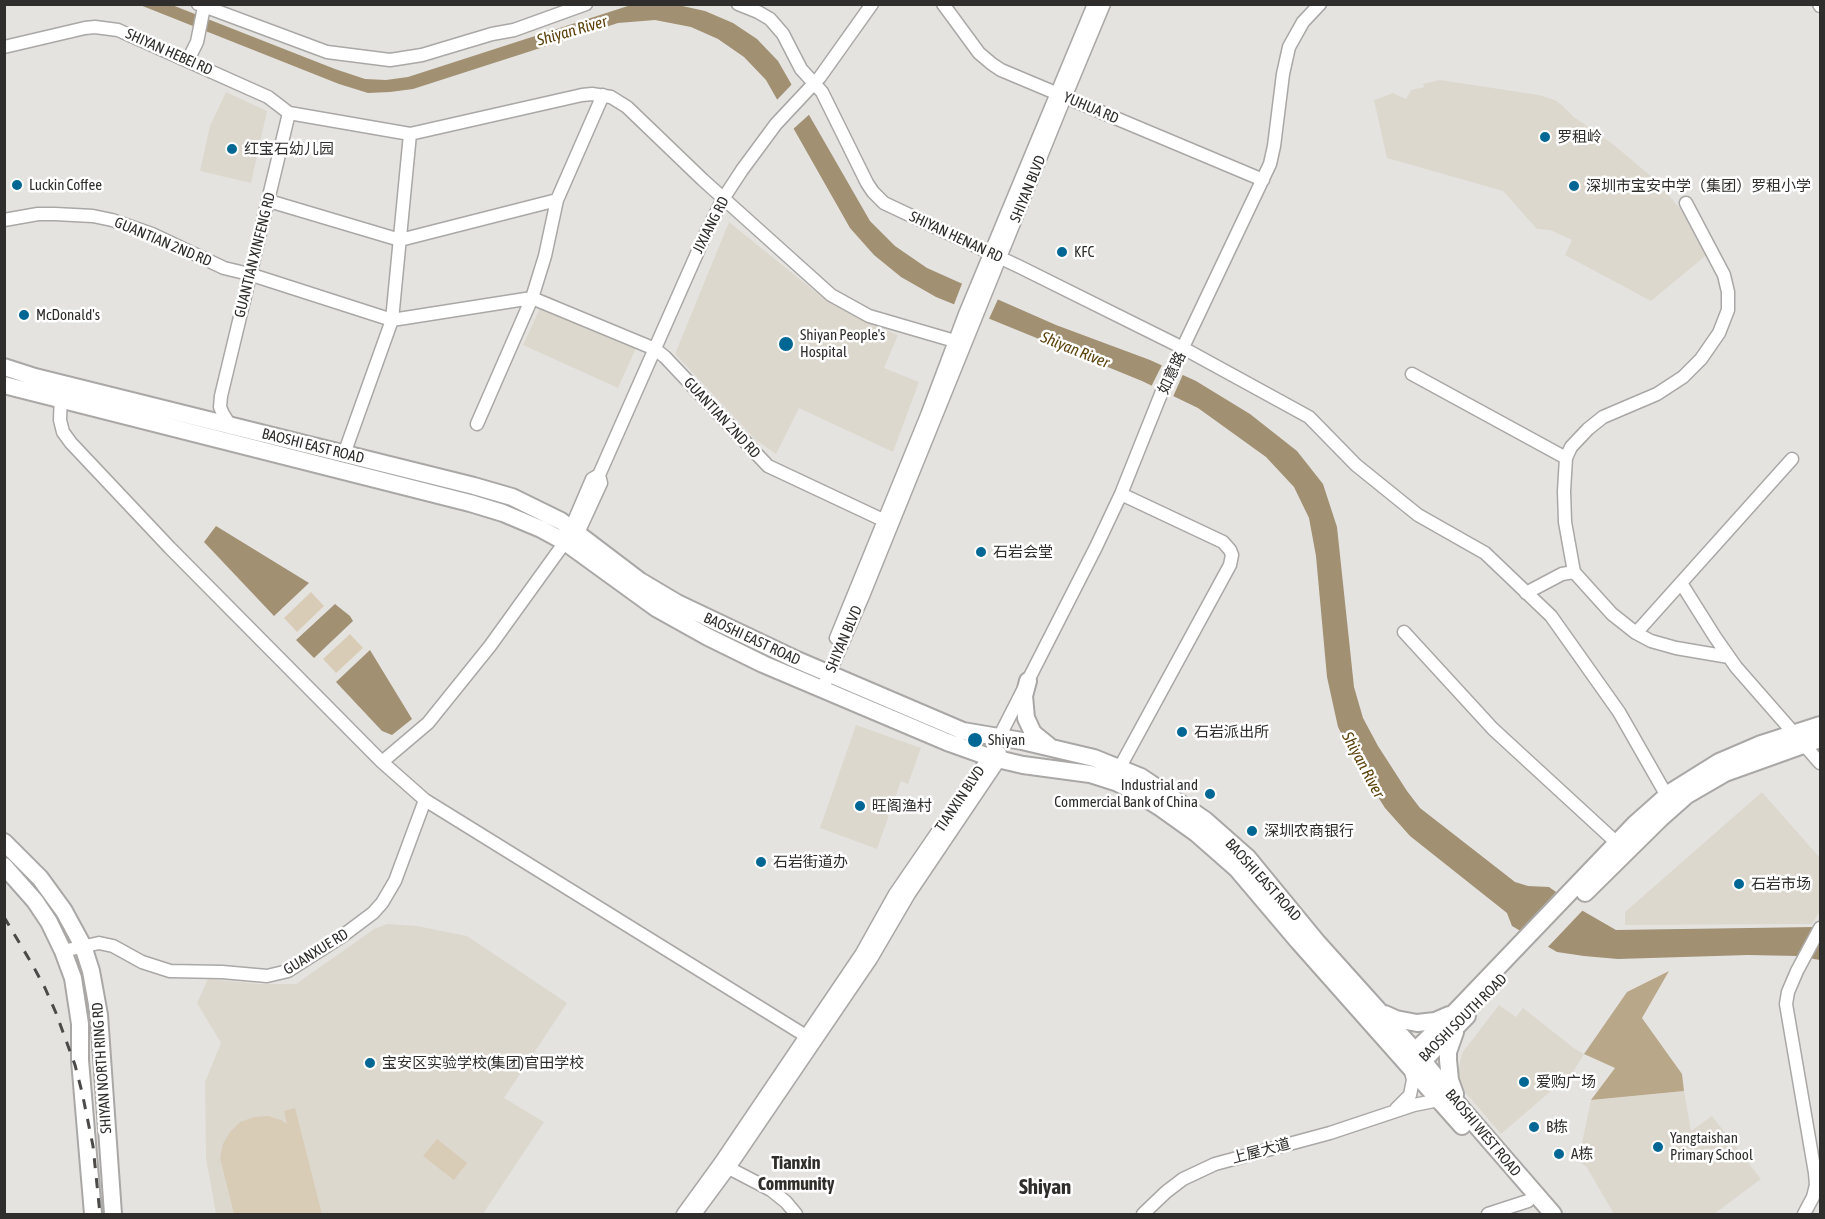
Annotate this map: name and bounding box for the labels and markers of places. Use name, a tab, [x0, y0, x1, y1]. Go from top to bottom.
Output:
place label: 罗租岭	[1557, 128, 1602, 146]
marker: 罗租岭	[1538, 130, 1552, 144]
place label: 红宝石幼儿园	[244, 140, 334, 158]
marker: 红宝石幼儿园	[225, 142, 239, 156]
place label: Luckin Coffee	[29, 176, 102, 194]
place label: 深圳市宝安中学（集团）罗租小学	[1586, 177, 1811, 195]
marker: Luckin Coffee	[10, 178, 24, 192]
marker: 深圳市宝安中学（集团）罗租小学	[1567, 179, 1581, 193]
place label: KFC	[1074, 243, 1094, 261]
marker: KFC	[1055, 245, 1069, 259]
place label: McDonald's	[36, 306, 100, 324]
marker: McDonald's	[17, 308, 31, 322]
place label: Shiyan People's Hospital	[800, 326, 885, 361]
marker: Shiyan People's Hospital	[777, 335, 795, 353]
place label: 石岩会堂	[993, 543, 1053, 561]
marker: 石岩会堂	[974, 545, 988, 559]
place label: 石岩派出所	[1194, 723, 1269, 741]
marker: 石岩派出所	[1175, 725, 1189, 739]
marker: Shiyan	[966, 731, 984, 749]
place label: Shiyan	[988, 731, 1025, 749]
place label: Industrial and Commercial Bank of China	[1054, 776, 1198, 811]
marker: Industrial and Commercial Bank of China	[1203, 787, 1217, 801]
place label: 旺阁渔村	[872, 797, 932, 815]
marker: 旺阁渔村	[853, 799, 867, 813]
place label: 深圳农商银行	[1264, 822, 1354, 840]
marker: 深圳农商银行	[1245, 824, 1259, 838]
place label: 石岩街道办	[773, 853, 848, 871]
marker: 石岩街道办	[754, 855, 768, 869]
place label: 石岩市场	[1751, 875, 1811, 893]
marker: 石岩市场	[1732, 877, 1746, 891]
place label: 宝安区实验学校(集团)官田学校	[382, 1054, 584, 1072]
marker: 宝安区实验学校(集团)官田学校	[363, 1056, 377, 1070]
place label: 爱购广场	[1536, 1073, 1596, 1091]
marker: 爱购广场	[1517, 1075, 1531, 1089]
place label: B栋	[1546, 1118, 1568, 1136]
marker: B栋	[1527, 1120, 1541, 1134]
place label: Yangtaishan Primary School	[1670, 1129, 1753, 1164]
marker: Yangtaishan Primary School	[1651, 1140, 1665, 1154]
place label: A栋	[1571, 1145, 1593, 1163]
marker: A栋	[1552, 1147, 1566, 1161]

